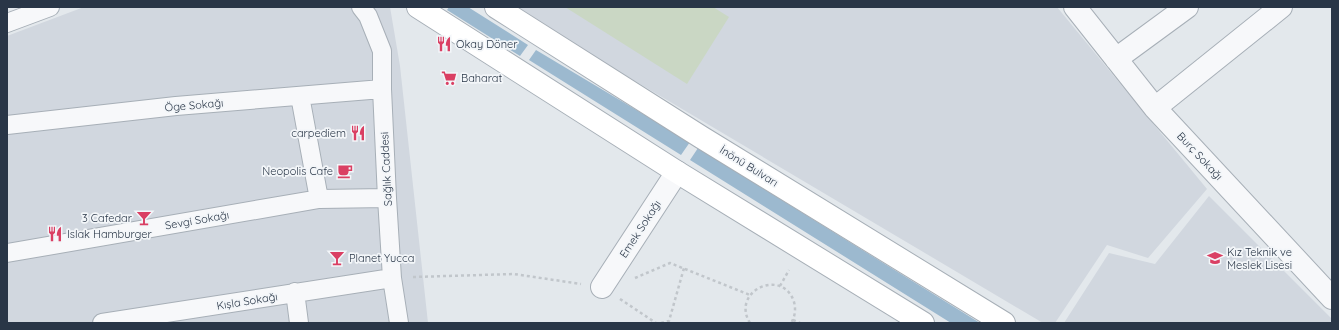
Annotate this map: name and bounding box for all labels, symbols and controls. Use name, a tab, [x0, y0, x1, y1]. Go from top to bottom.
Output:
restaurant icon: Okay Döner	[435, 35, 453, 53]
place label: Okay Döner	[456, 37, 518, 51]
supermarket icon: Baharat	[440, 69, 458, 87]
place label: Baharat	[461, 71, 503, 85]
street label: Öge Sokağı	[164, 95, 224, 115]
restaurant icon: carpediem	[349, 124, 367, 142]
place label: carpediem	[291, 126, 346, 140]
street label: Burç Sokağı	[1174, 129, 1226, 183]
street label: Sağlık Caddesi	[377, 131, 395, 207]
street label: İnönü Bulvarı	[717, 143, 781, 189]
cafe icon: Neopolis Cafe	[336, 162, 354, 180]
place label: Neopolis Cafe	[262, 164, 333, 178]
street label: Emek Sokağı	[616, 198, 664, 260]
street label: Sevgi Sokağı	[164, 207, 230, 233]
bar icon: 3 Cafedar	[135, 209, 153, 227]
place label: 3 Cafedar	[82, 211, 133, 225]
restaurant icon: Islak Hamburger	[46, 225, 64, 243]
place label: Islak Hamburger	[67, 227, 152, 241]
place label: Kız Teknik ve Meslek Lisesi	[1227, 245, 1292, 272]
bar icon: Planet Yucca	[328, 249, 346, 267]
school or university icon: Kız Teknik ve Meslek Lisesi	[1206, 249, 1224, 267]
place label: Planet Yucca	[349, 251, 414, 265]
street label: Kışla Sokağı	[215, 289, 279, 313]

